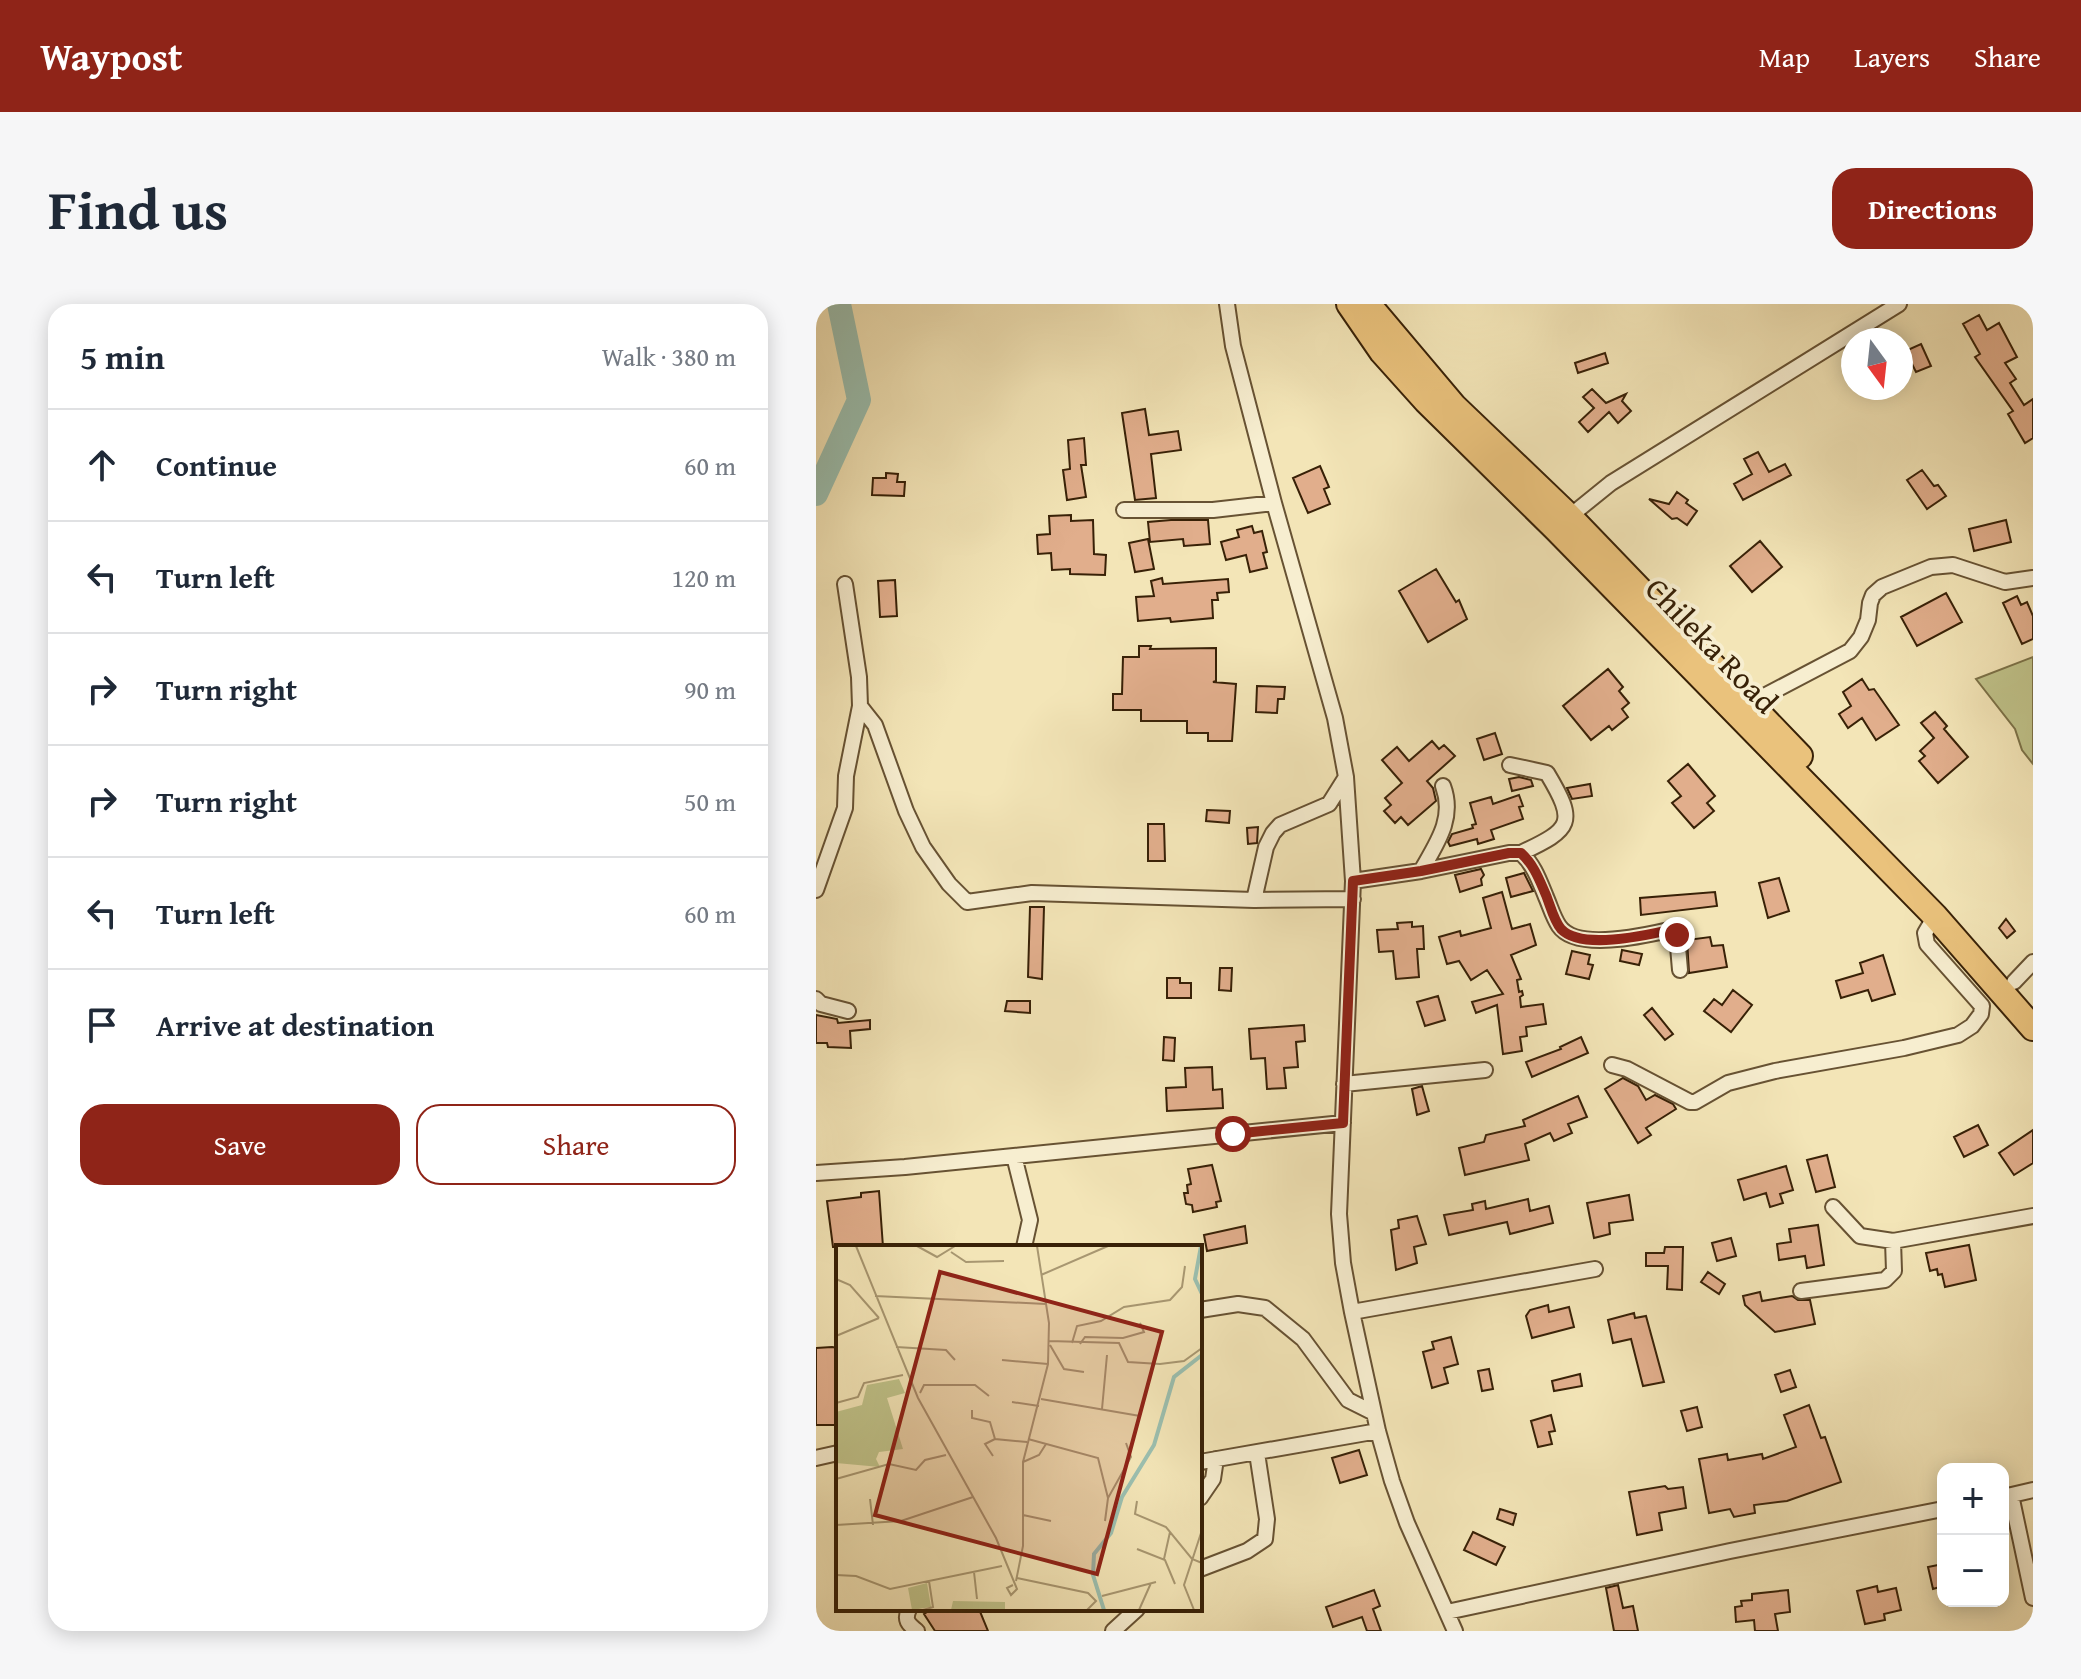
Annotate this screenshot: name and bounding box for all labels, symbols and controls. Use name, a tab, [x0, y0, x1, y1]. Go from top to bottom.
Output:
text: Waypost	[40, 28, 182, 84]
text: Map	[1759, 36, 1810, 77]
text: Layers	[1854, 36, 1930, 77]
text: Share	[1974, 36, 2041, 77]
text: Find us	[48, 167, 228, 250]
button: Directions	[1832, 168, 2033, 249]
north arrow	[1841, 328, 1913, 400]
text: 5 min	[80, 332, 165, 381]
text: Walk · 380 m	[602, 337, 736, 376]
icon: ahead	[80, 443, 124, 487]
text: Continue	[156, 443, 277, 487]
text: 60 m	[684, 446, 736, 485]
icon: left	[80, 555, 124, 599]
text: Turn left	[156, 555, 275, 599]
text: 120 m	[671, 558, 736, 597]
street label: Chileka Road	[1635, 566, 1789, 724]
icon: right	[80, 667, 124, 711]
text: Turn right	[156, 667, 297, 711]
text: 90 m	[684, 670, 736, 709]
icon: right	[80, 779, 124, 823]
text: Turn right	[156, 779, 297, 823]
text: 50 m	[684, 782, 736, 821]
icon: left	[80, 891, 124, 935]
text: Turn left	[156, 891, 275, 935]
text: 60 m	[684, 894, 736, 933]
route end	[1659, 917, 1695, 953]
icon: arrive	[80, 1003, 124, 1047]
text: Arrive at destination	[156, 1003, 434, 1047]
button: Save	[80, 1104, 400, 1185]
button: Share	[416, 1104, 736, 1185]
route start	[1215, 1116, 1251, 1152]
inset map	[836, 1245, 1202, 1611]
map controls	[1937, 1463, 2009, 1607]
button: +	[1937, 1463, 2009, 1535]
button: −	[1937, 1535, 2009, 1607]

